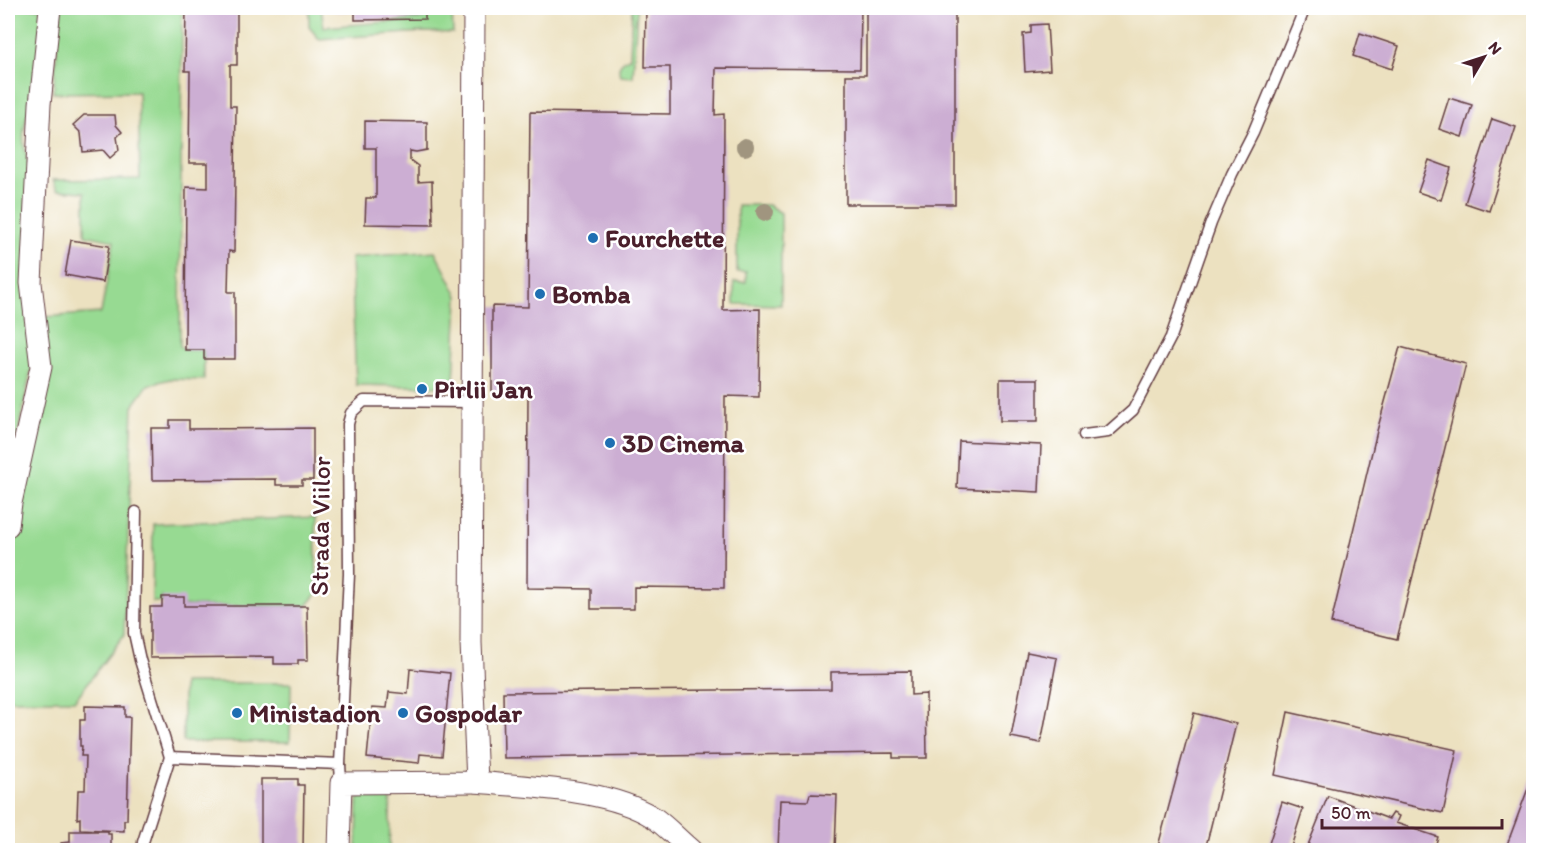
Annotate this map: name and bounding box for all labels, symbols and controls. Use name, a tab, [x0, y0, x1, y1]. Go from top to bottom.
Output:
north arrow	[1454, 27, 1514, 87]
text: N	[1484, 38, 1506, 58]
place label: Fourchette	[605, 222, 724, 254]
marker: Fourchette	[586, 231, 600, 245]
place label: Bomba	[552, 278, 630, 310]
marker: Bomba	[533, 287, 547, 301]
place label: Pirlii Jan	[434, 373, 533, 405]
marker: Pirlii Jan	[415, 382, 429, 396]
place label: 3D Cinema	[622, 427, 745, 459]
marker: 3D Cinema	[603, 436, 617, 450]
street label: Strada Viilor	[303, 456, 337, 596]
place label: Ministadion	[249, 697, 380, 729]
place label: Gospodar	[415, 697, 522, 729]
marker: Ministadion	[230, 706, 244, 720]
marker: Gospodar	[396, 706, 410, 720]
scale bar	[1322, 792, 1502, 830]
text: 50 m	[1331, 802, 1371, 824]

